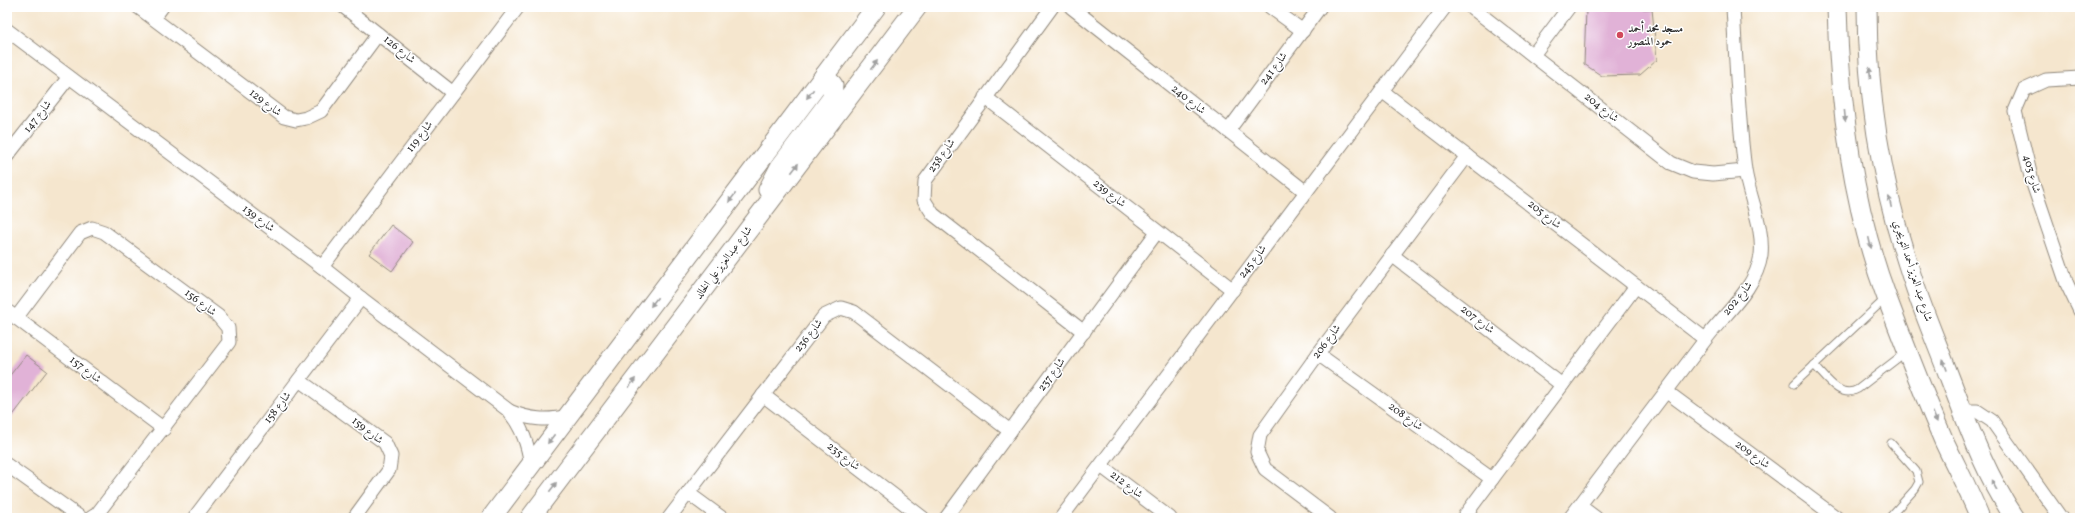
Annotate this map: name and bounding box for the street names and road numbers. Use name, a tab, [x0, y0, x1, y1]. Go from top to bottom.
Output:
street label: شارع 126	[379, 33, 418, 68]
street label: شارع 241	[1257, 49, 1292, 89]
street label: شارع 240	[1167, 82, 1208, 119]
street label: شارع 129	[245, 86, 284, 121]
street label: شارع 204	[1580, 90, 1621, 127]
street label: شارع 147	[21, 98, 56, 137]
street label: شارع 119	[403, 118, 437, 156]
street label: شارع 238	[925, 136, 960, 176]
street label: شارع 403	[2017, 153, 2044, 195]
street label: شارع 239	[1089, 176, 1129, 212]
street label: شارع 205	[1523, 197, 1564, 234]
street label: شارع 139	[238, 202, 277, 237]
street label: شارع عبد العزيز أحمد التويجري	[1888, 218, 1937, 324]
street label: شارع عبدالعزيز علي الخالد	[692, 224, 758, 304]
street label: شارع 245	[1235, 242, 1271, 282]
street label: شارع 202	[1720, 279, 1757, 320]
street label: شارع 156	[180, 286, 219, 321]
street label: شارع 207	[1456, 302, 1497, 339]
street label: شارع 236	[791, 316, 827, 356]
street label: شارع 206	[1309, 322, 1346, 363]
street label: شارع 157	[65, 353, 104, 388]
street label: شارع 237	[1035, 355, 1070, 395]
street label: شارع 158	[261, 389, 296, 428]
street label: شارع 208	[1384, 399, 1425, 435]
street label: شارع 159	[347, 414, 386, 449]
street label: شارع 209	[1731, 437, 1772, 473]
street label: شارع 235	[823, 439, 863, 475]
street label: شارع 212	[1106, 468, 1145, 503]

